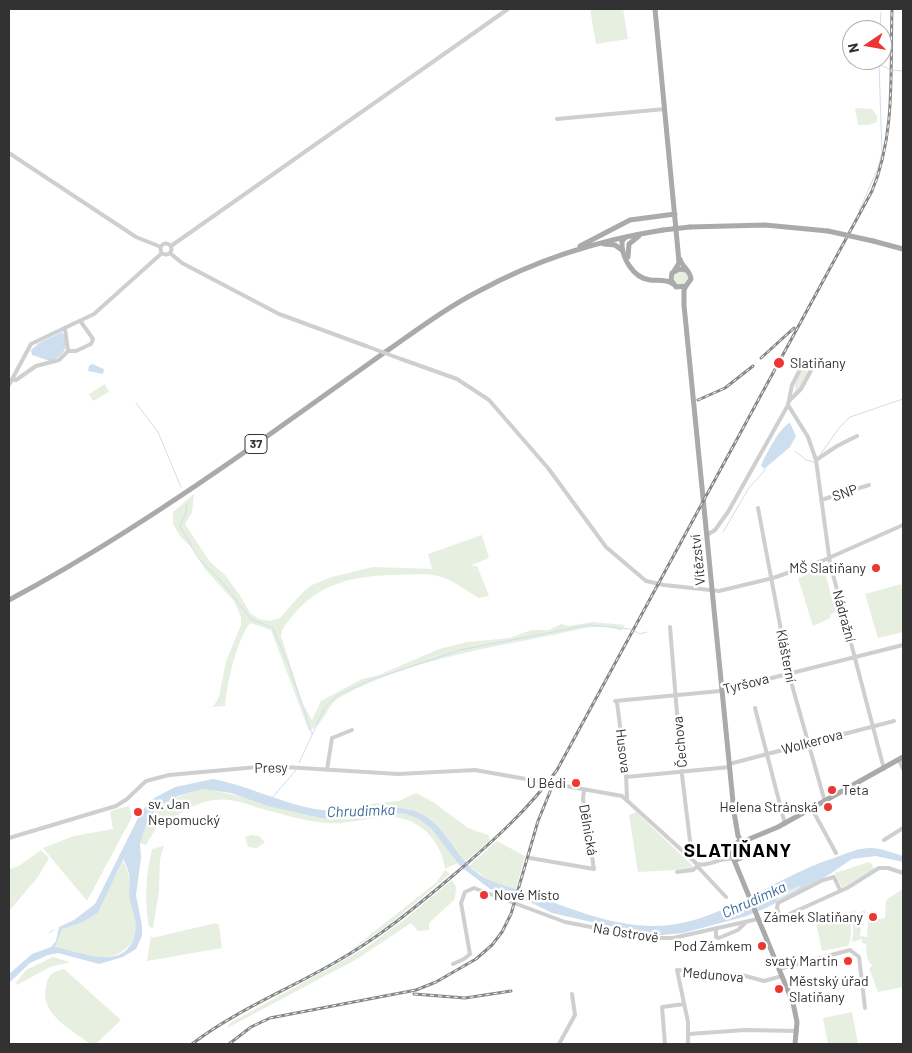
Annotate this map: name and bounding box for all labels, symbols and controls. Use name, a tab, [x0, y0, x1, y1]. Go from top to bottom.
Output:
north arrow	[842, 20, 892, 70]
text: N	[844, 42, 862, 54]
place label: Slatiňany	[790, 355, 846, 371]
marker: Slatiňany	[772, 356, 786, 370]
road number: 37	[245, 434, 267, 454]
street label: SNP	[830, 481, 860, 505]
street label: Vítězství	[687, 534, 709, 586]
place label: MŠ Slatiňany	[789, 560, 866, 576]
marker: MŠ Slatiňany	[870, 562, 882, 574]
street label: Nádražní	[829, 588, 859, 644]
street label: Klášterní	[773, 628, 799, 684]
street label: Tyršova	[721, 670, 771, 698]
street label: Čechova	[669, 716, 691, 768]
street label: Wolkerova	[780, 726, 844, 758]
street label: Husova	[612, 728, 634, 774]
street label: Presy	[254, 759, 288, 777]
place label: U Bédi	[527, 775, 566, 791]
marker: U Bédi	[570, 777, 582, 789]
place label: Teta	[842, 782, 869, 798]
marker: Teta	[826, 784, 838, 796]
place label: sv. Jan Nepomucký	[148, 796, 220, 829]
place label: Helena Stránská	[719, 799, 818, 815]
water label: Chrudimka	[326, 801, 396, 821]
marker: Helena Stránská	[822, 801, 834, 813]
street label: Dělnická	[575, 803, 601, 857]
marker: sv. Jan Nepomucký	[132, 806, 144, 818]
district label: SLATIŇANY	[683, 840, 793, 862]
water label: Chrudimka	[719, 878, 789, 922]
place label: Nové Místo	[494, 887, 560, 903]
marker: Nové Místo	[478, 889, 490, 901]
place label: Zámek Slatiňany	[764, 909, 863, 925]
marker: Zámek Slatiňany	[867, 911, 879, 923]
street label: Na Ostrově	[592, 920, 660, 946]
place label: Pod Zámkem	[674, 938, 752, 954]
marker: Pod Zámkem	[756, 940, 768, 952]
place label: svatý Martin	[765, 953, 838, 969]
marker: svatý Martin	[842, 955, 854, 967]
street label: Medunova	[682, 964, 744, 986]
place label: Městský úřad Slatiňany	[789, 973, 869, 1006]
marker: Městský úřad Slatiňany	[773, 983, 785, 995]

